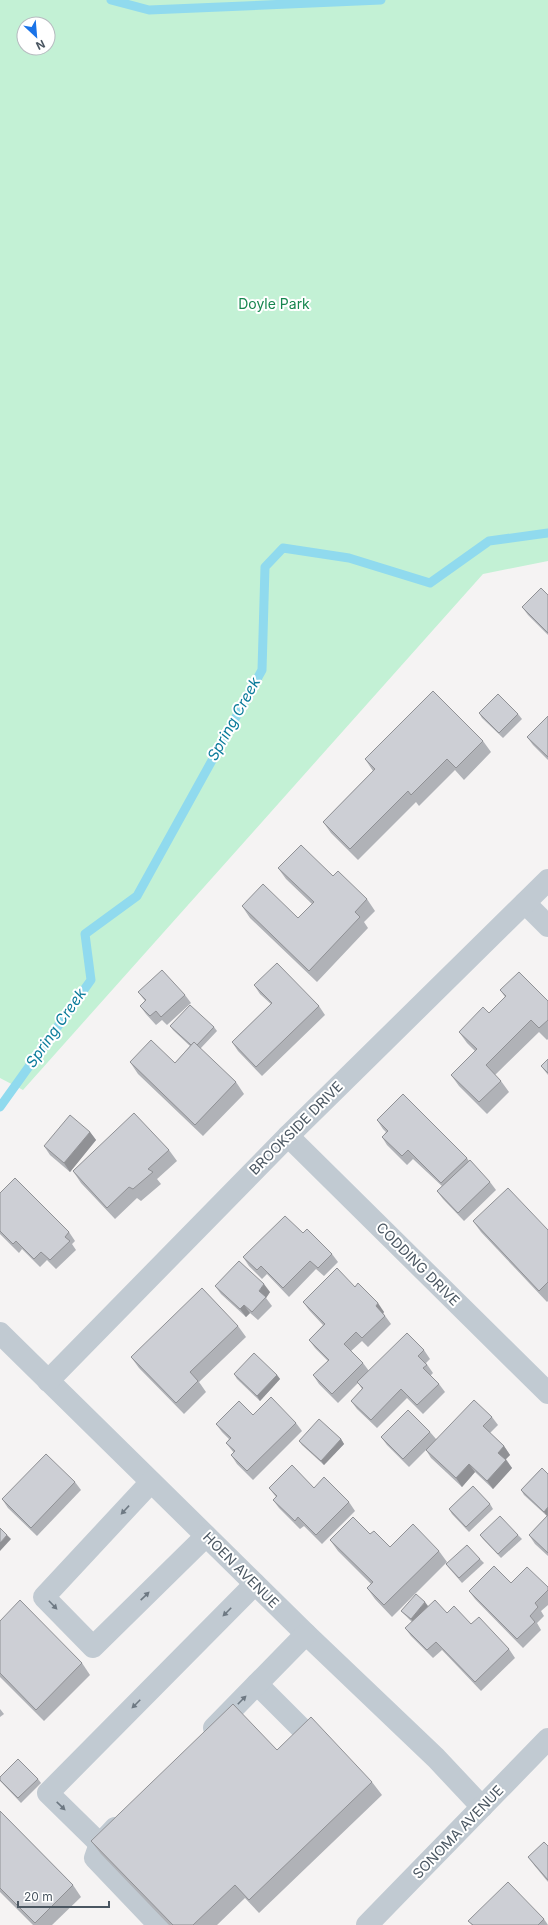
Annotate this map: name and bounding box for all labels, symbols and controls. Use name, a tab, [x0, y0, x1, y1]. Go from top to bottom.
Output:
north arrow	[16, 16, 56, 56]
text: N	[34, 37, 47, 53]
park label: Doyle Park	[238, 295, 310, 312]
water label: Spring Creek	[203, 673, 265, 764]
water label: Spring Creek	[21, 984, 90, 1071]
street label: BROOKSIDE DRIVE	[245, 1077, 346, 1178]
street label: CODDING DRIVE	[373, 1218, 464, 1309]
one-way arrow	[120, 1505, 129, 1516]
street label: HOEN AVENUE	[200, 1528, 283, 1611]
one-way arrow	[140, 1591, 150, 1601]
one-way arrow	[48, 1600, 57, 1610]
one-way arrow	[223, 1607, 232, 1617]
one-way arrow	[237, 1695, 247, 1704]
one-way arrow	[131, 1699, 141, 1709]
street label: SONOMA AVENUE	[409, 1781, 507, 1882]
one-way arrow	[56, 1801, 66, 1811]
scale bar	[18, 1883, 109, 1909]
text: 20 m	[24, 1889, 53, 1904]

